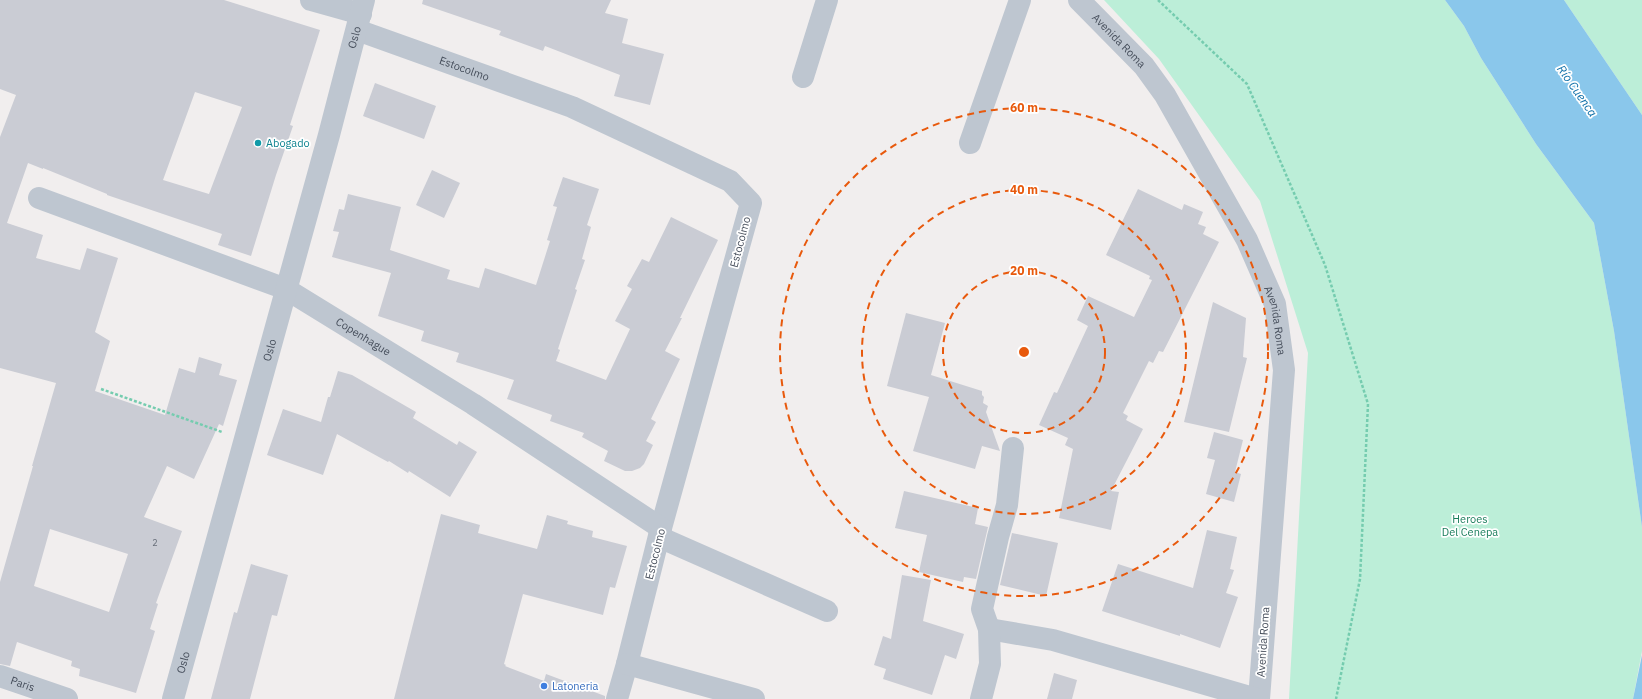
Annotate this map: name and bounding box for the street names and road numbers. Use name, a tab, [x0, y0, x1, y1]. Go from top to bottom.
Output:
street label: Avenida Roma	[1089, 11, 1149, 71]
street label: Oslo	[345, 25, 364, 50]
street label: Estocolmo	[437, 53, 491, 84]
street label: Estocolmo	[727, 215, 753, 269]
street label: Avenida Roma	[1261, 284, 1289, 356]
street label: Copenhague	[333, 314, 393, 359]
street label: Oslo	[260, 337, 279, 363]
street label: Estocolmo	[642, 527, 668, 581]
street label: Avenida Roma	[1254, 606, 1272, 678]
street label: Oslo	[173, 650, 193, 675]
street label: Paris	[9, 673, 37, 694]

